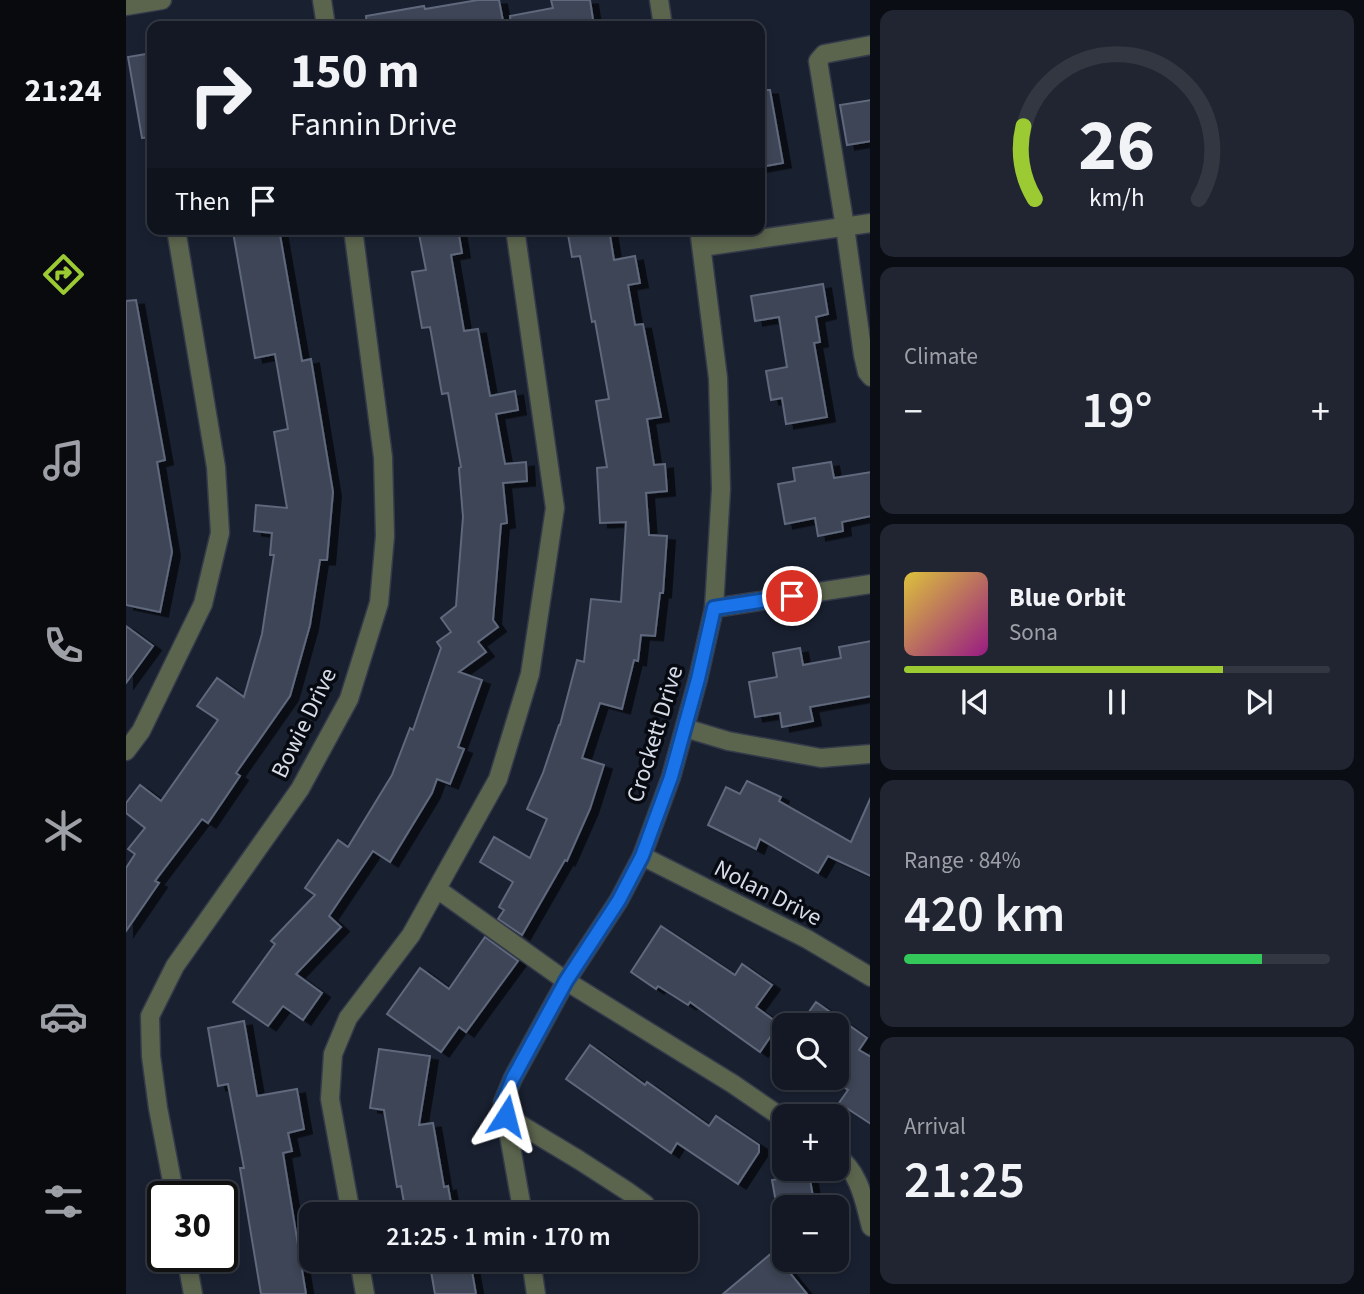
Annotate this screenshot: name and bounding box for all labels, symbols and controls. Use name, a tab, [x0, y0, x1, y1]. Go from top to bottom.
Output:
text: 150 m	[290, 37, 419, 107]
icon: right	[175, 49, 266, 140]
text: 21:24	[24, 68, 102, 114]
text: 26	[1079, 95, 1155, 199]
text: Fannin Drive	[290, 102, 457, 148]
text: km/h	[1089, 180, 1145, 216]
icon: arrive	[244, 182, 282, 220]
text: Then	[175, 183, 230, 220]
icon: directions	[39, 250, 88, 299]
text: Climate	[904, 340, 978, 373]
text: 19°	[1081, 374, 1153, 448]
text: −	[904, 385, 923, 439]
text: +	[1311, 385, 1330, 439]
icon: music	[39, 436, 88, 485]
pin	[762, 566, 822, 626]
icon: arrive	[773, 577, 811, 615]
text: Blue Orbit	[1009, 579, 1126, 616]
text: Sona	[1009, 616, 1058, 649]
icon: phone	[39, 621, 88, 670]
street label: Crockett Drive	[618, 661, 692, 807]
street label: Bowie Drive	[262, 662, 346, 784]
icon: previous	[956, 683, 994, 721]
icon: pause	[1098, 683, 1136, 721]
icon: next	[1240, 683, 1278, 721]
icon: climate	[39, 806, 88, 855]
text: Range · 84%	[904, 844, 1021, 877]
street label: Nolan Drive	[708, 851, 828, 935]
text: 420 km	[904, 878, 1065, 952]
icon: car	[39, 992, 88, 1041]
map controls	[772, 1013, 849, 1272]
button: search	[772, 1013, 849, 1090]
position arrow	[469, 1079, 543, 1153]
button: +	[772, 1104, 849, 1181]
text: Arrival	[904, 1110, 966, 1143]
text: 21:25	[904, 1144, 1025, 1218]
icon: filters	[39, 1177, 88, 1226]
speed limit sign: 30	[147, 1181, 238, 1272]
button: −	[772, 1195, 849, 1272]
text: 21:25 · 1 min · 170 m	[386, 1218, 611, 1255]

